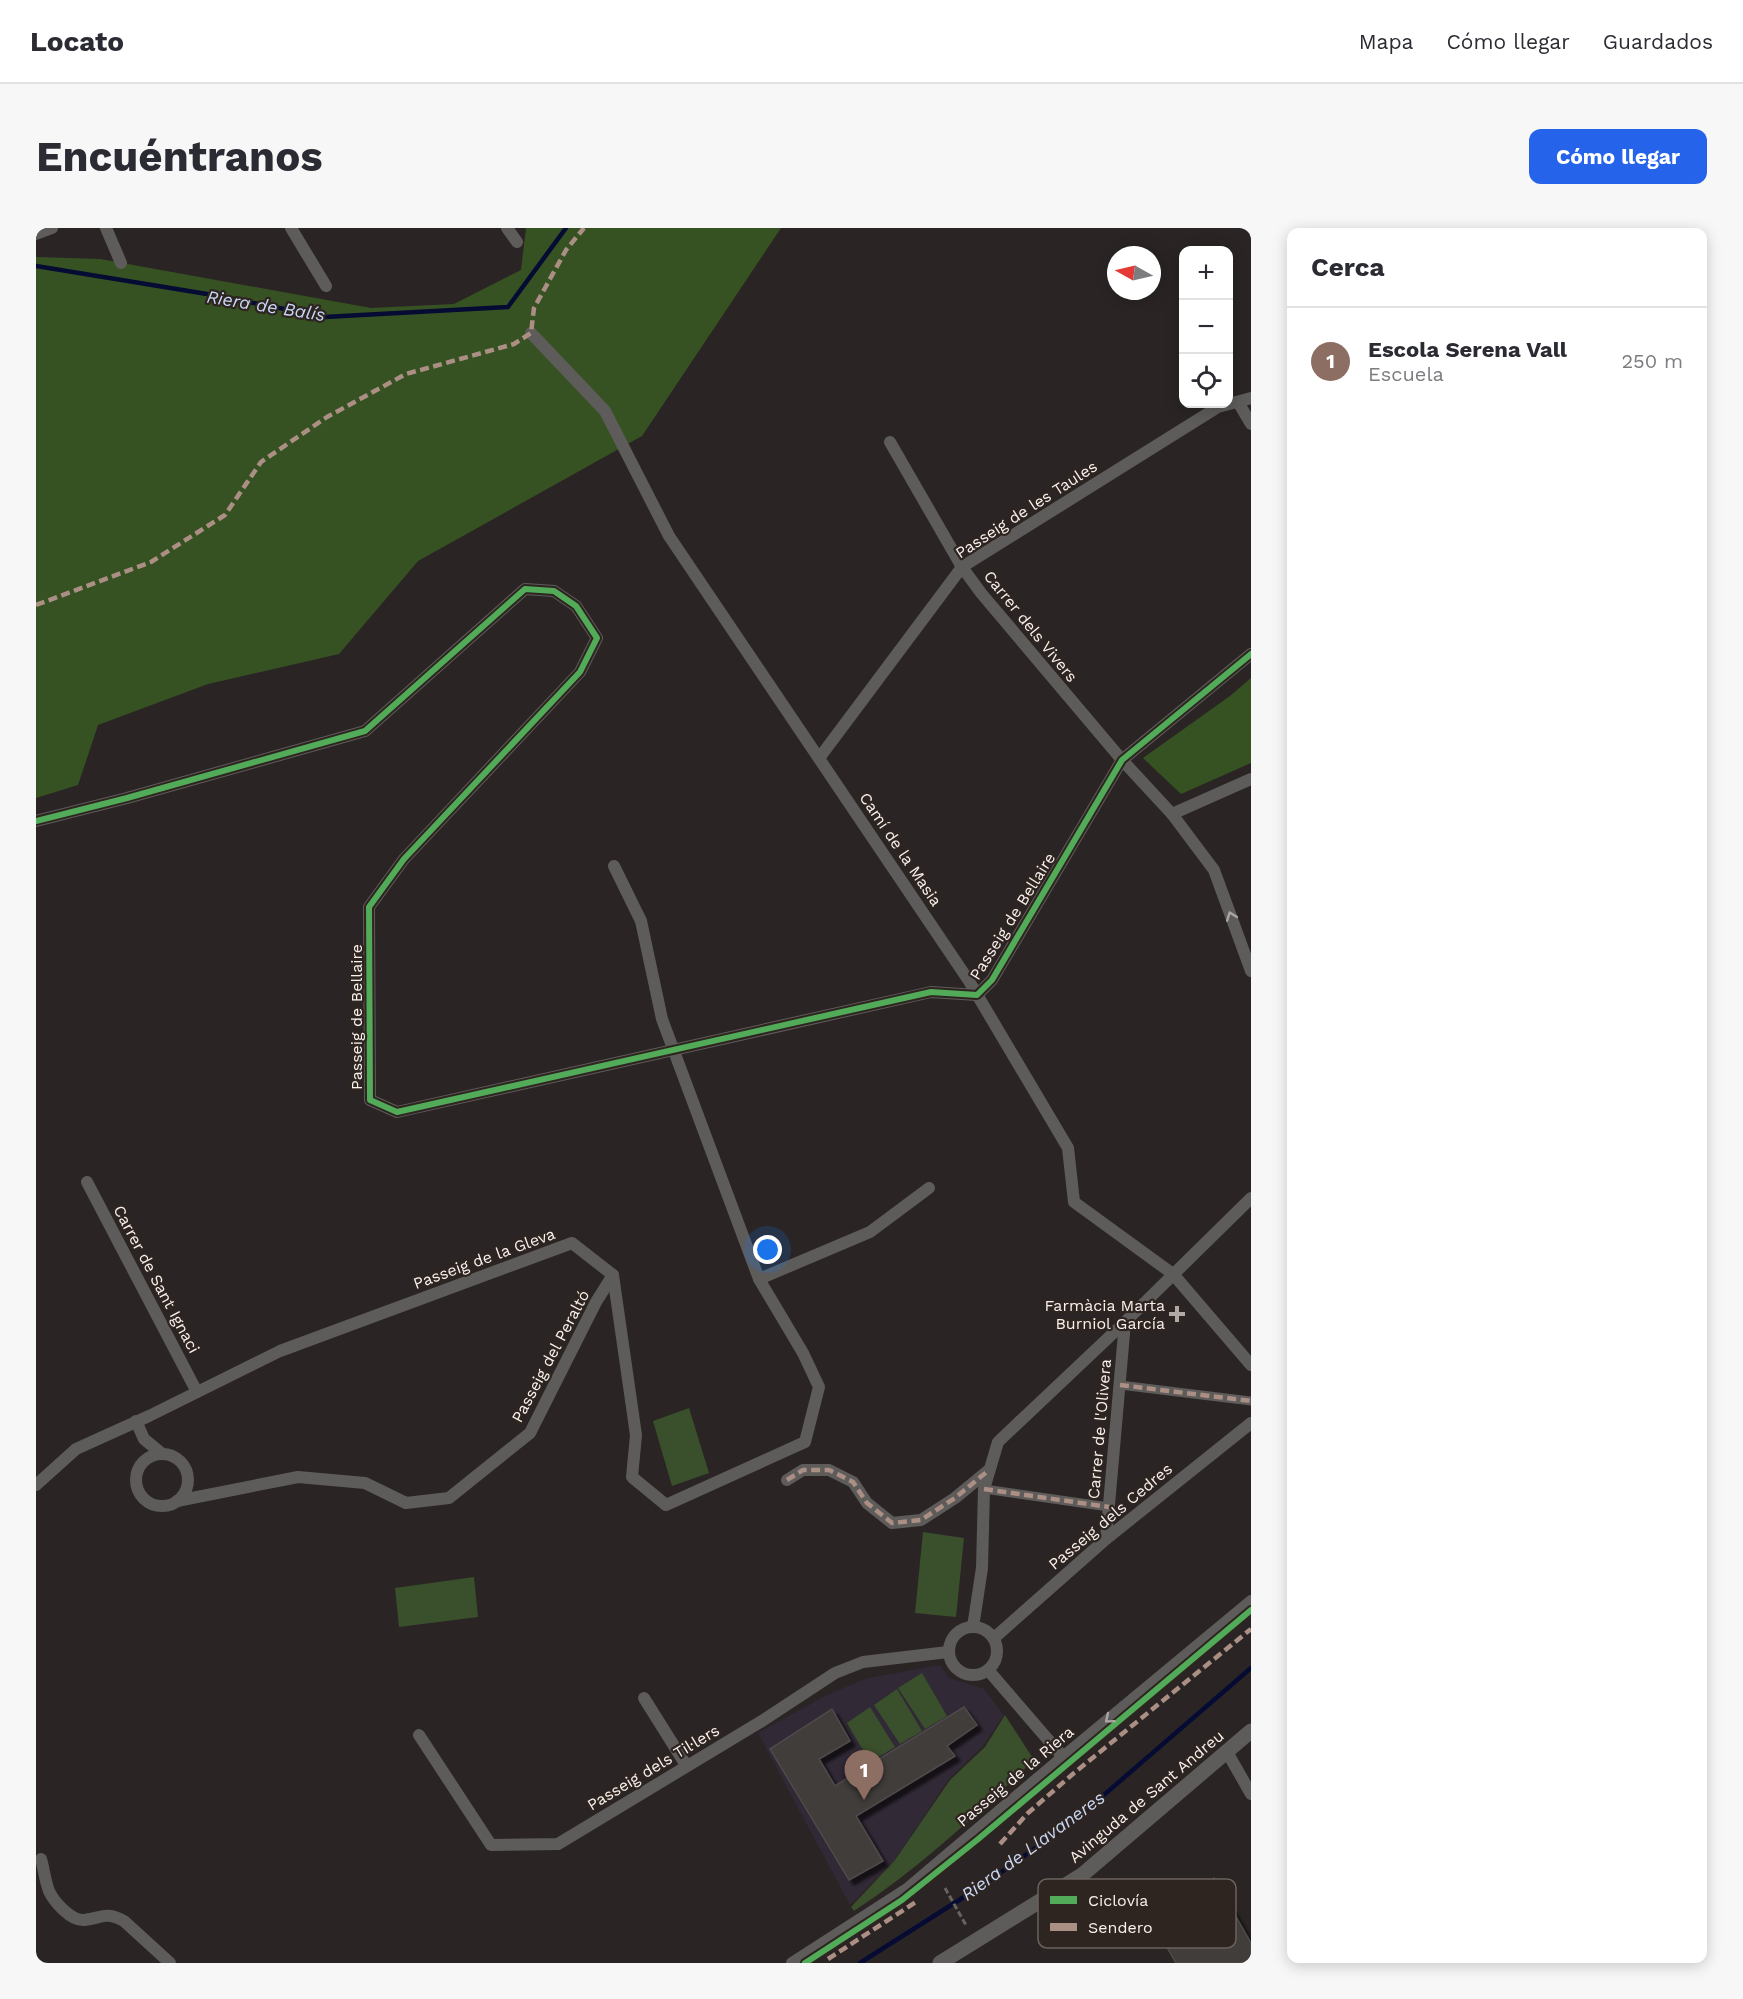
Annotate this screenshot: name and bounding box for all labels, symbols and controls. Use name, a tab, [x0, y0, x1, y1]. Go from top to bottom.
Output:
text: Locato	[30, 25, 124, 58]
text: Mapa	[1359, 29, 1413, 54]
text: Cómo llegar	[1446, 29, 1570, 54]
text: Guardados	[1603, 29, 1713, 54]
button: Cómo llegar	[1529, 129, 1707, 184]
text: Encuéntranos	[36, 132, 323, 181]
north arrow	[1107, 246, 1161, 300]
map controls	[1179, 246, 1233, 408]
button: +	[1179, 246, 1233, 300]
text: Cerca	[1311, 252, 1385, 282]
water label: Riera de Balís	[205, 286, 327, 325]
button: −	[1179, 300, 1233, 354]
text: Escola Serena Vall	[1368, 337, 1567, 362]
text: 1	[1326, 349, 1335, 373]
text: 250 m	[1621, 349, 1683, 373]
button: locate	[1179, 354, 1233, 408]
text: Escuela	[1368, 362, 1444, 386]
street label: Passeig de les Taules	[952, 457, 1101, 562]
street label: Carrer dels Vivers	[980, 567, 1081, 686]
street label: Camí de la Masia	[855, 789, 946, 910]
street label: Passeig de Bellaire	[966, 849, 1059, 983]
one-way arrow	[1225, 912, 1238, 922]
street label: Passeig de Bellaire	[347, 944, 366, 1090]
street label: Carrer de Sant Ignaci	[109, 1202, 204, 1356]
street label: Passeig de la Gleva	[411, 1224, 558, 1293]
your location	[753, 1235, 782, 1264]
street label: Passeig del Peraltó	[507, 1287, 593, 1426]
place label: Farmàcia Marta Burniol García	[1044, 1296, 1165, 1333]
marker: Farmàcia Marta Burniol García	[1170, 1307, 1184, 1321]
street label: Carrer de l'Olivera	[1084, 1358, 1115, 1500]
street label: Passeig dels Cedres	[1045, 1459, 1176, 1574]
one-way arrow	[1105, 1711, 1116, 1722]
street label: Passeig dels Til·lers	[584, 1720, 723, 1814]
street label: Passeig de la Riera	[953, 1722, 1077, 1831]
street label: Avinguda de Sant Andreu	[1065, 1726, 1228, 1867]
pin: 1	[844, 1750, 884, 1800]
water label: Riera de Llavaneres	[957, 1787, 1108, 1905]
legend	[1038, 1879, 1236, 1948]
text: Ciclovía	[1088, 1891, 1148, 1910]
text: Sendero	[1088, 1918, 1153, 1937]

